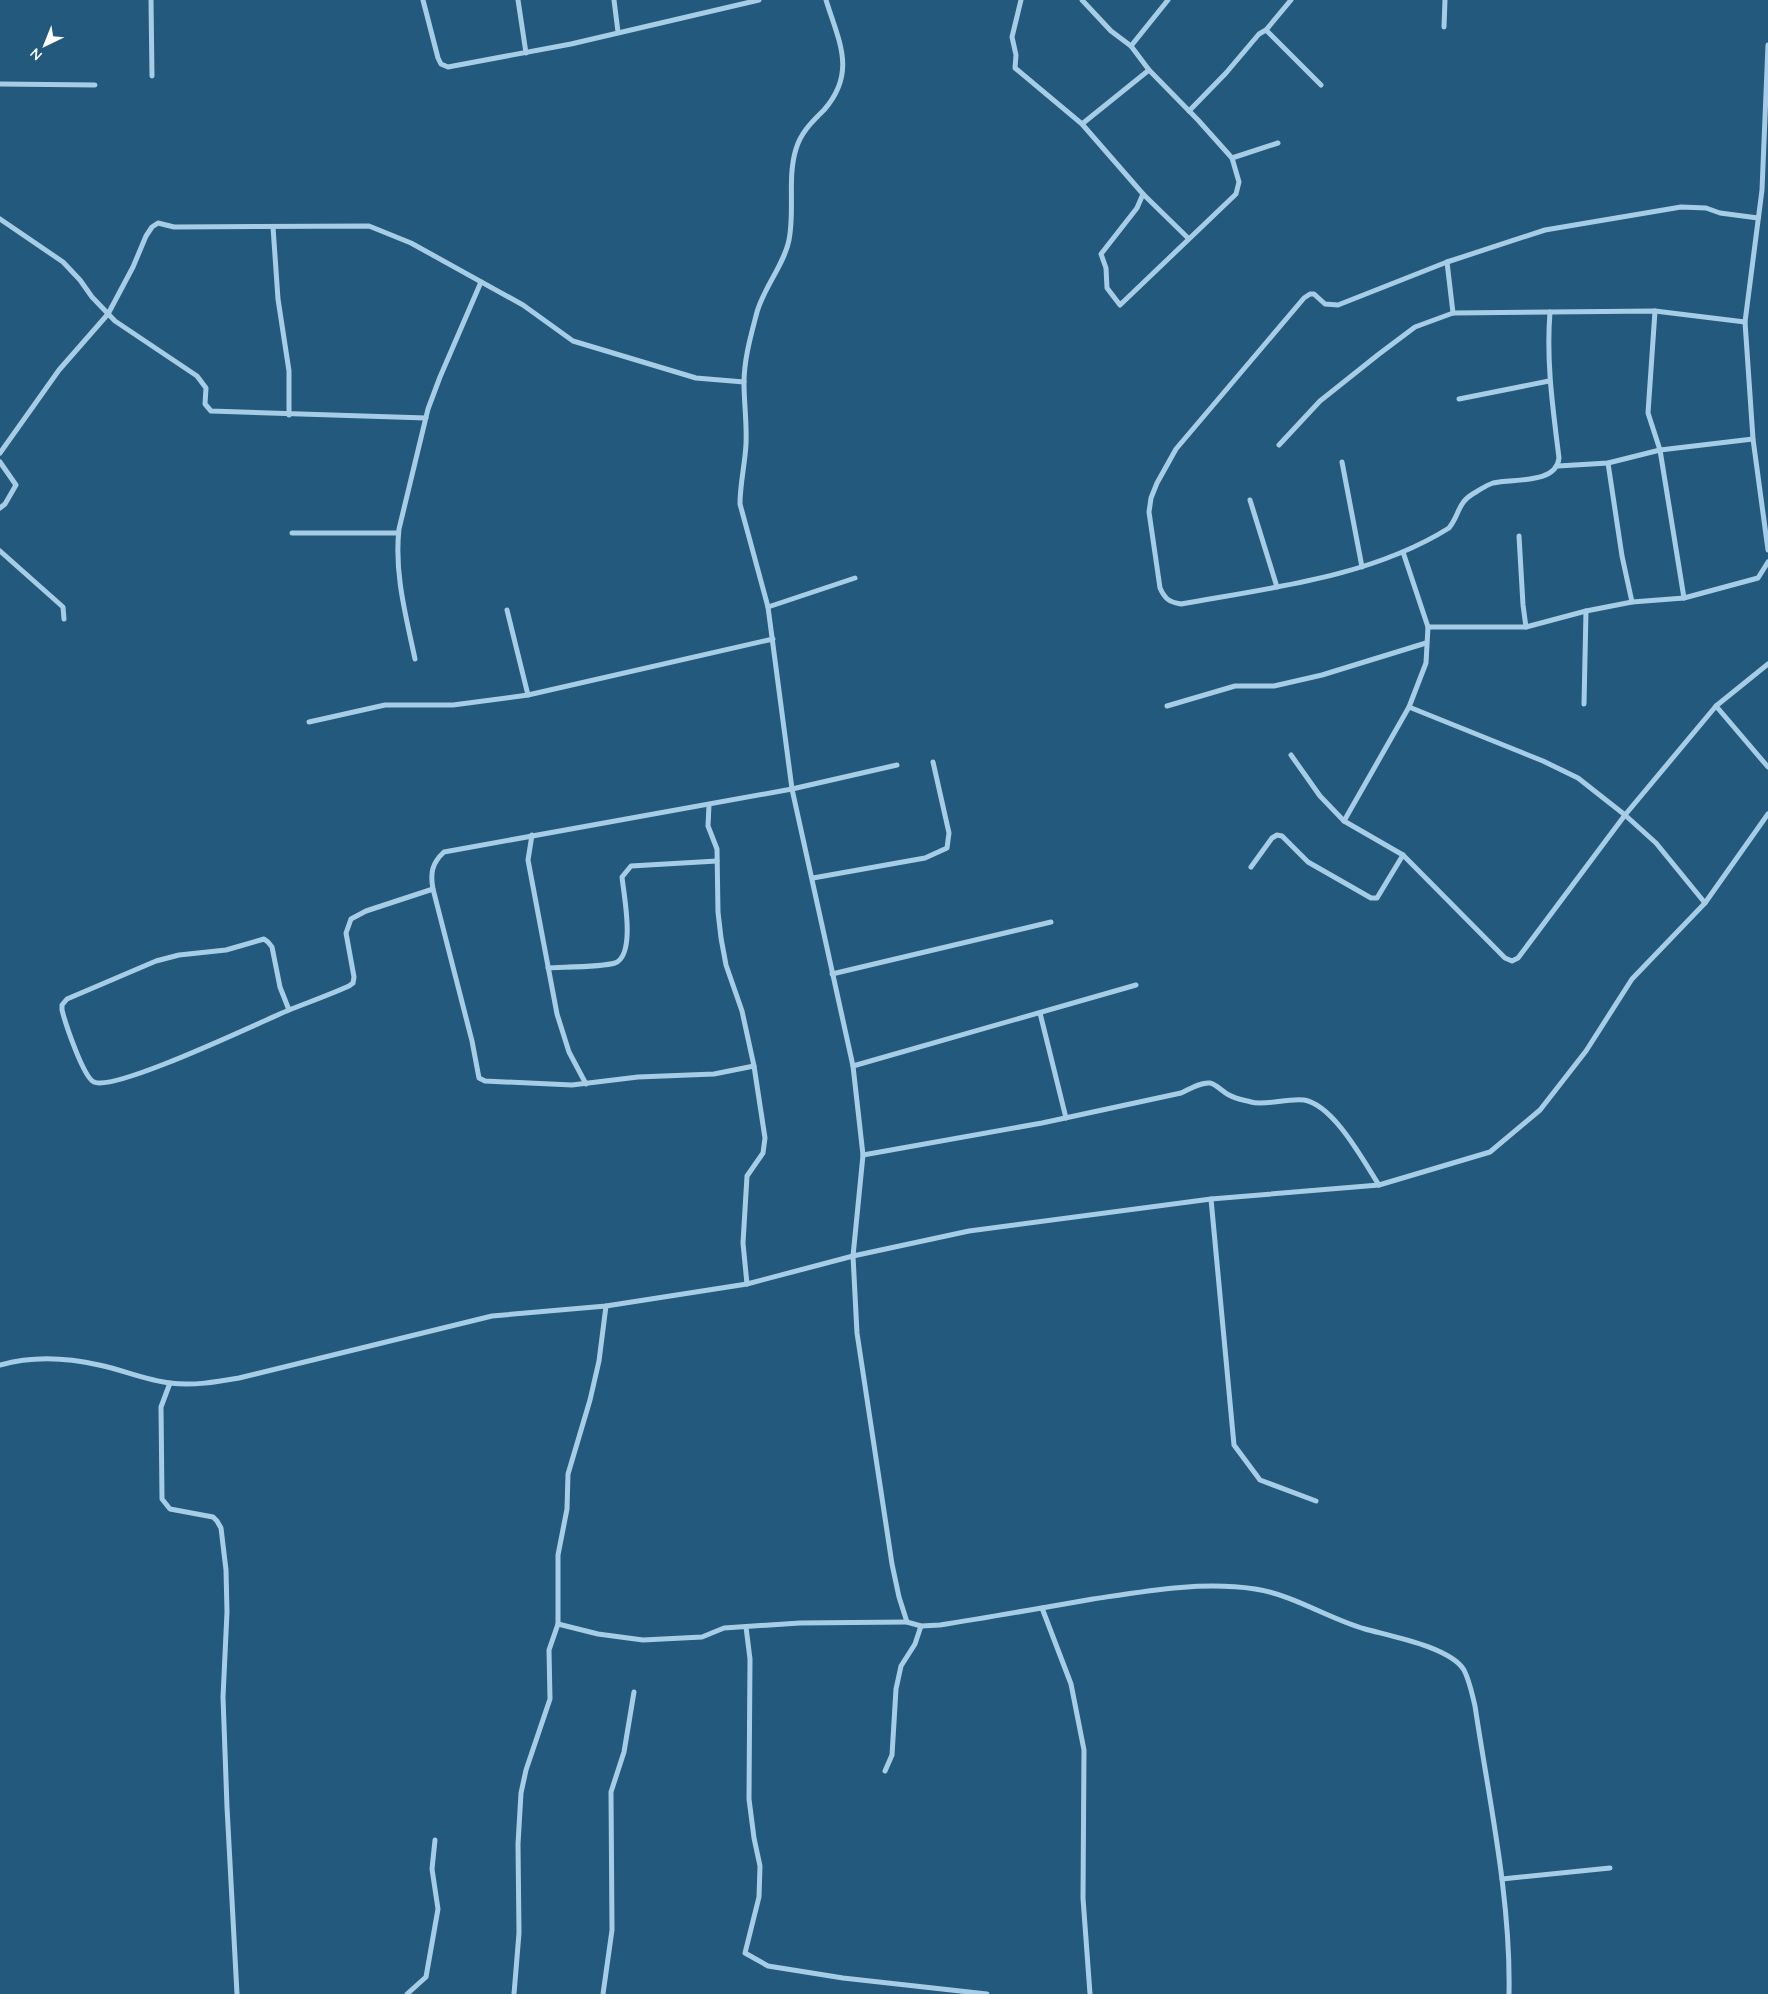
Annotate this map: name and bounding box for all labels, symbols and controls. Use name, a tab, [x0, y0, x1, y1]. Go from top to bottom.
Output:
north arrow	[20, 20, 70, 70]
text: N	[26, 44, 46, 65]

